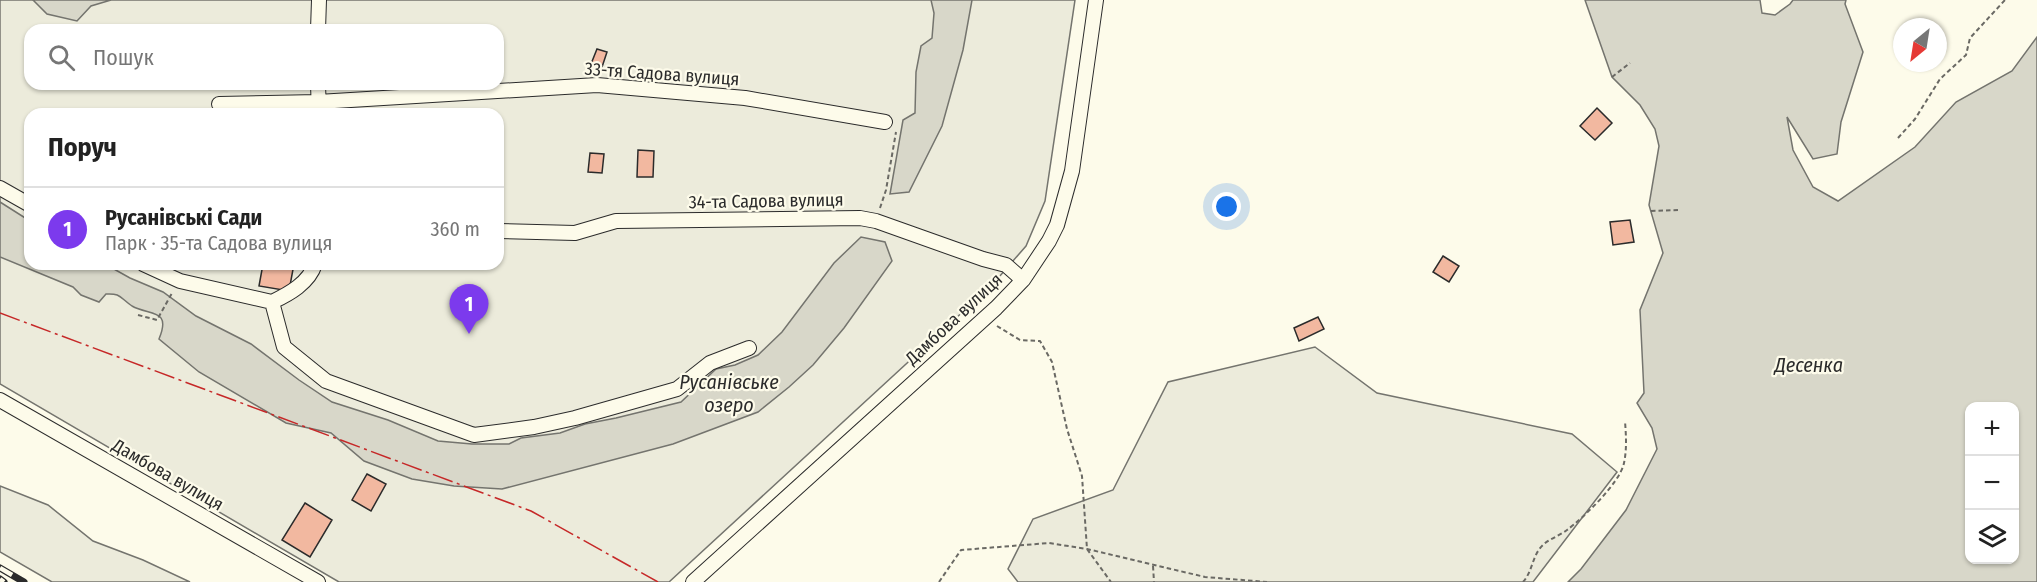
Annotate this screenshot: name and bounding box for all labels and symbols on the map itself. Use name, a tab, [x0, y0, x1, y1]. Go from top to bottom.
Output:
north arrow	[1893, 18, 1947, 72]
street label: 33-тя Садова вулиця	[584, 58, 740, 90]
street label: 34-та Садова вулиця	[688, 189, 844, 213]
your location	[1212, 192, 1241, 221]
street label: Дамбова вулиця	[900, 268, 1007, 370]
pin: 1	[450, 284, 488, 334]
water label: Десенка	[1773, 353, 1843, 377]
water label: Русанівське озеро	[679, 370, 779, 417]
street label: Дамбова вулиця	[108, 434, 227, 516]

